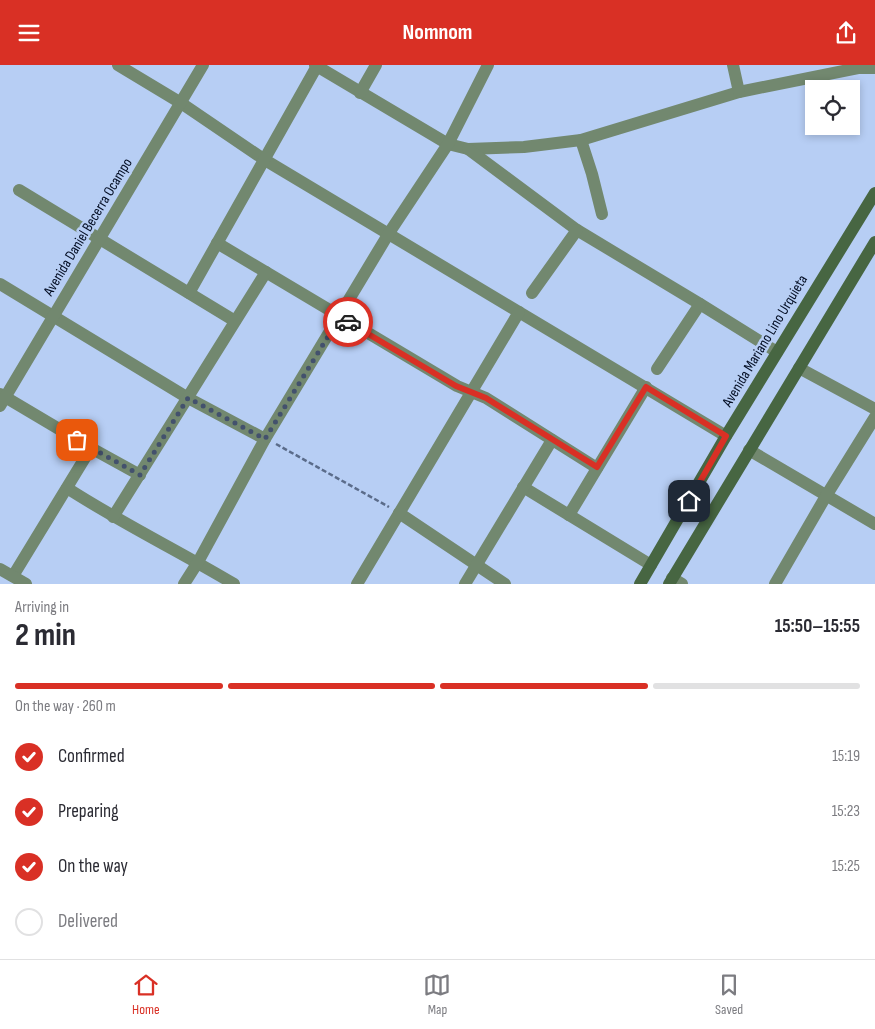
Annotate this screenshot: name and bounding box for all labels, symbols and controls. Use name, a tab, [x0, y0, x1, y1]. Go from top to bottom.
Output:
icon: menu	[15, 19, 43, 47]
text: Nomnom	[403, 19, 472, 46]
icon: share	[832, 19, 860, 47]
map controls	[805, 80, 860, 135]
button: locate	[805, 80, 860, 135]
street label: Avenida Daniel Becerra Ocampo	[39, 155, 137, 300]
street label: Avenida Mariano Lino Urquieta	[718, 271, 812, 411]
courier	[323, 297, 373, 347]
icon: car	[334, 308, 362, 336]
pin	[56, 419, 98, 461]
icon: bag	[63, 426, 91, 454]
pin	[668, 480, 710, 522]
icon: home	[675, 487, 703, 515]
text: Arriving in	[15, 598, 69, 617]
text: 15:50–15:55	[775, 615, 860, 638]
text: 2 min	[15, 616, 76, 655]
text: On the way · 260 m	[15, 697, 116, 716]
icon: check	[15, 743, 43, 771]
text: Confirmed	[58, 745, 125, 768]
text: 15:19	[832, 747, 860, 766]
icon: check	[15, 798, 43, 826]
text: Preparing	[58, 800, 119, 823]
text: 15:23	[832, 802, 860, 821]
icon: check	[15, 853, 43, 881]
text: On the way	[58, 855, 128, 878]
text: 15:25	[832, 857, 860, 876]
text: Delivered	[58, 910, 118, 933]
tab: Home	[132, 971, 160, 1018]
tab: Map	[423, 971, 451, 1018]
tab: Saved	[715, 971, 743, 1018]

